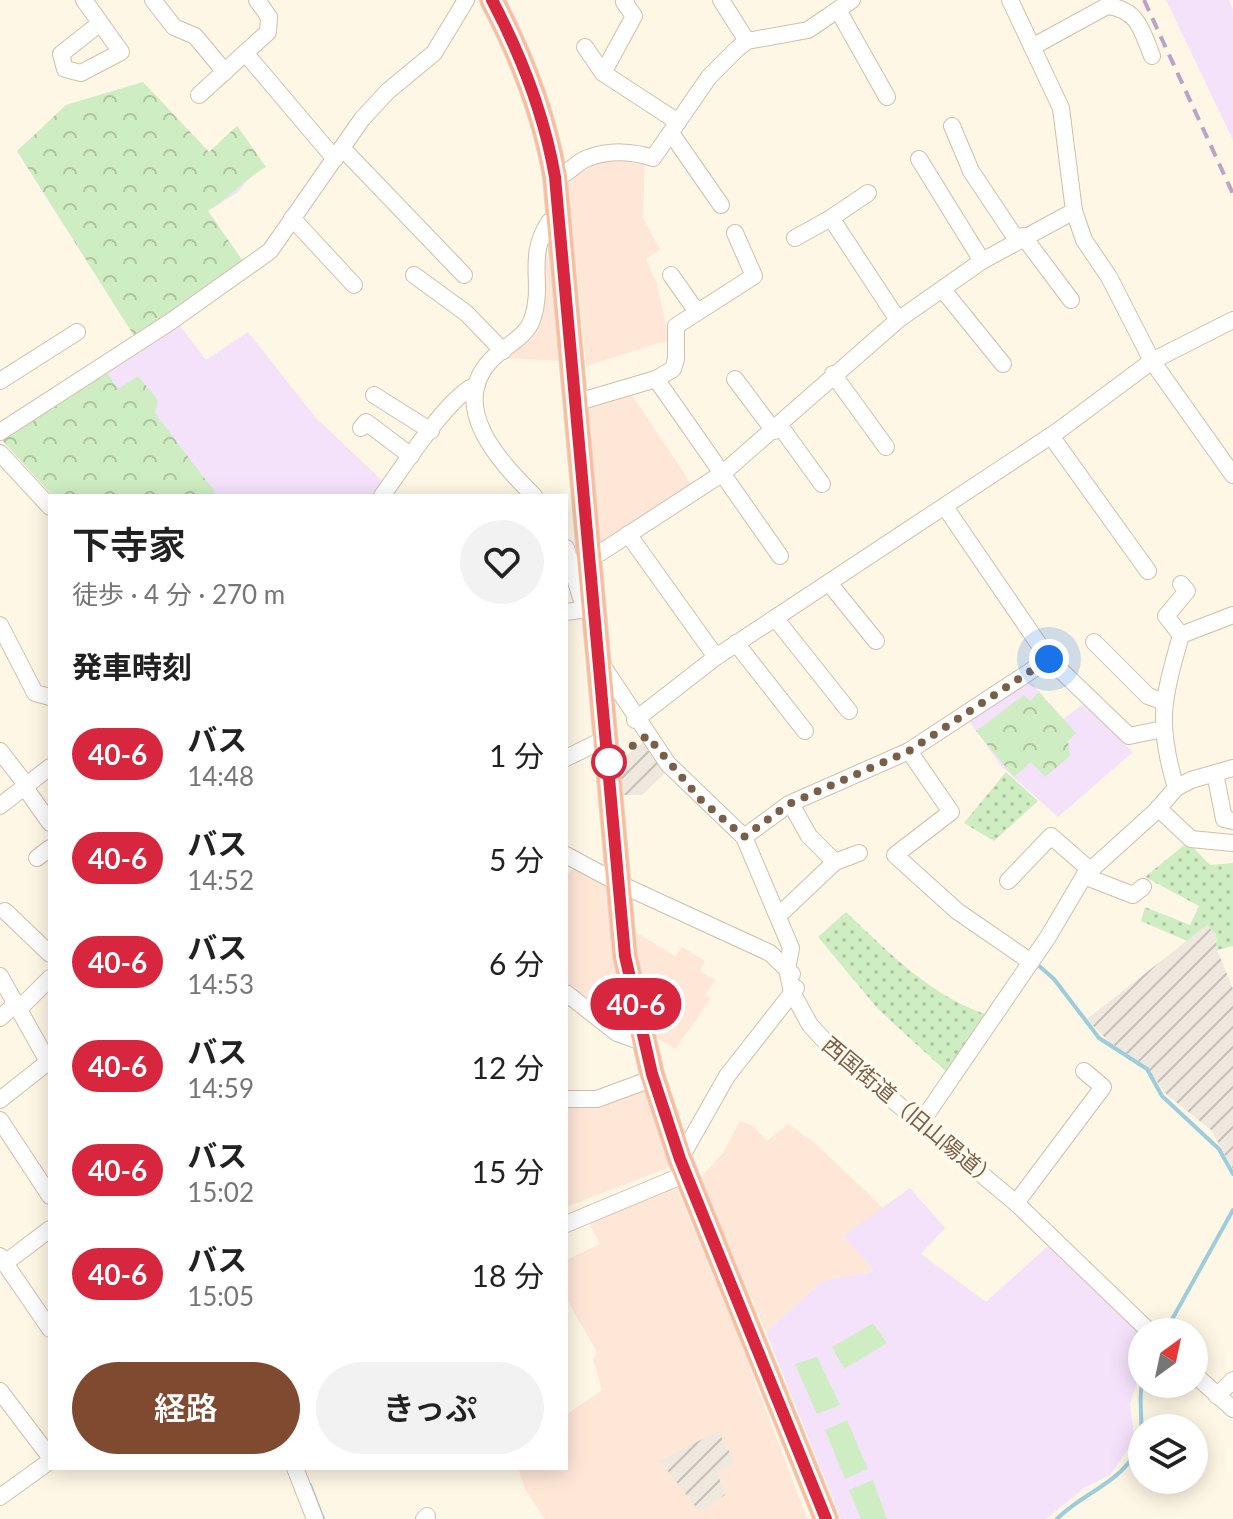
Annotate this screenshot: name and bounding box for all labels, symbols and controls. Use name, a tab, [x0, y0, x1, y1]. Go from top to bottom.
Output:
button: heart	[460, 520, 544, 604]
text: 下寺家	[72, 521, 186, 567]
text: 徒歩 · 4 分 · 270 m	[72, 578, 285, 610]
your location	[1029, 639, 1069, 679]
text: 発車時刻	[72, 648, 192, 684]
text: バス	[187, 721, 247, 757]
text: 40-6	[88, 737, 147, 771]
text: 1 分	[489, 737, 544, 773]
unlabelled marker	[592, 745, 626, 779]
text: 14:48	[187, 760, 254, 792]
text: バス	[187, 825, 247, 861]
text: 40-6	[88, 841, 147, 875]
text: 5 分	[489, 841, 544, 877]
text: 14:52	[187, 864, 254, 896]
text: バス	[187, 929, 247, 965]
text: 40-6	[88, 945, 147, 979]
text: 6 分	[489, 945, 544, 981]
text: 14:53	[187, 968, 254, 1000]
line badge: 40-6	[580, 978, 692, 1030]
text: 40-6	[606, 987, 666, 1021]
street label: 西国街道（旧山陽道）	[817, 1031, 1003, 1193]
text: バス	[187, 1033, 247, 1069]
text: 40-6	[88, 1049, 147, 1083]
text: 12 分	[472, 1049, 544, 1085]
text: 14:59	[187, 1072, 254, 1104]
text: バス	[187, 1137, 247, 1173]
text: 40-6	[88, 1153, 147, 1187]
text: 15 分	[472, 1153, 544, 1189]
text: 15:02	[187, 1176, 254, 1208]
text: バス	[187, 1241, 247, 1277]
text: 40-6	[88, 1257, 147, 1291]
text: 18 分	[472, 1257, 544, 1293]
text: 15:05	[187, 1280, 254, 1312]
north arrow	[1128, 1318, 1208, 1398]
map controls	[1128, 1318, 1208, 1494]
button: 経路	[72, 1362, 300, 1454]
button: きっぷ	[316, 1362, 544, 1454]
button: layers	[1128, 1414, 1208, 1494]

